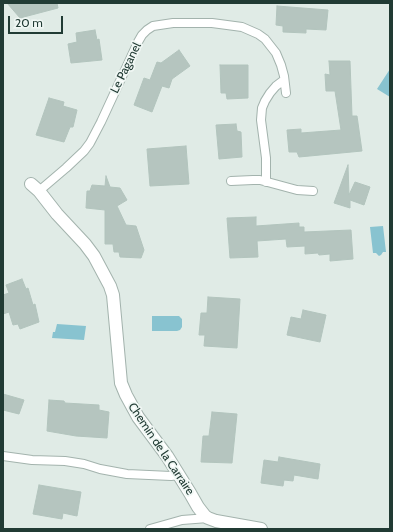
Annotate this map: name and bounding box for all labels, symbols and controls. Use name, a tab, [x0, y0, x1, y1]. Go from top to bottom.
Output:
scale bar	[10, 8, 65, 34]
text: 20 m	[15, 15, 43, 30]
street label: Le Paganel	[108, 40, 144, 96]
street label: Chemin de la Carraire	[125, 400, 197, 498]

